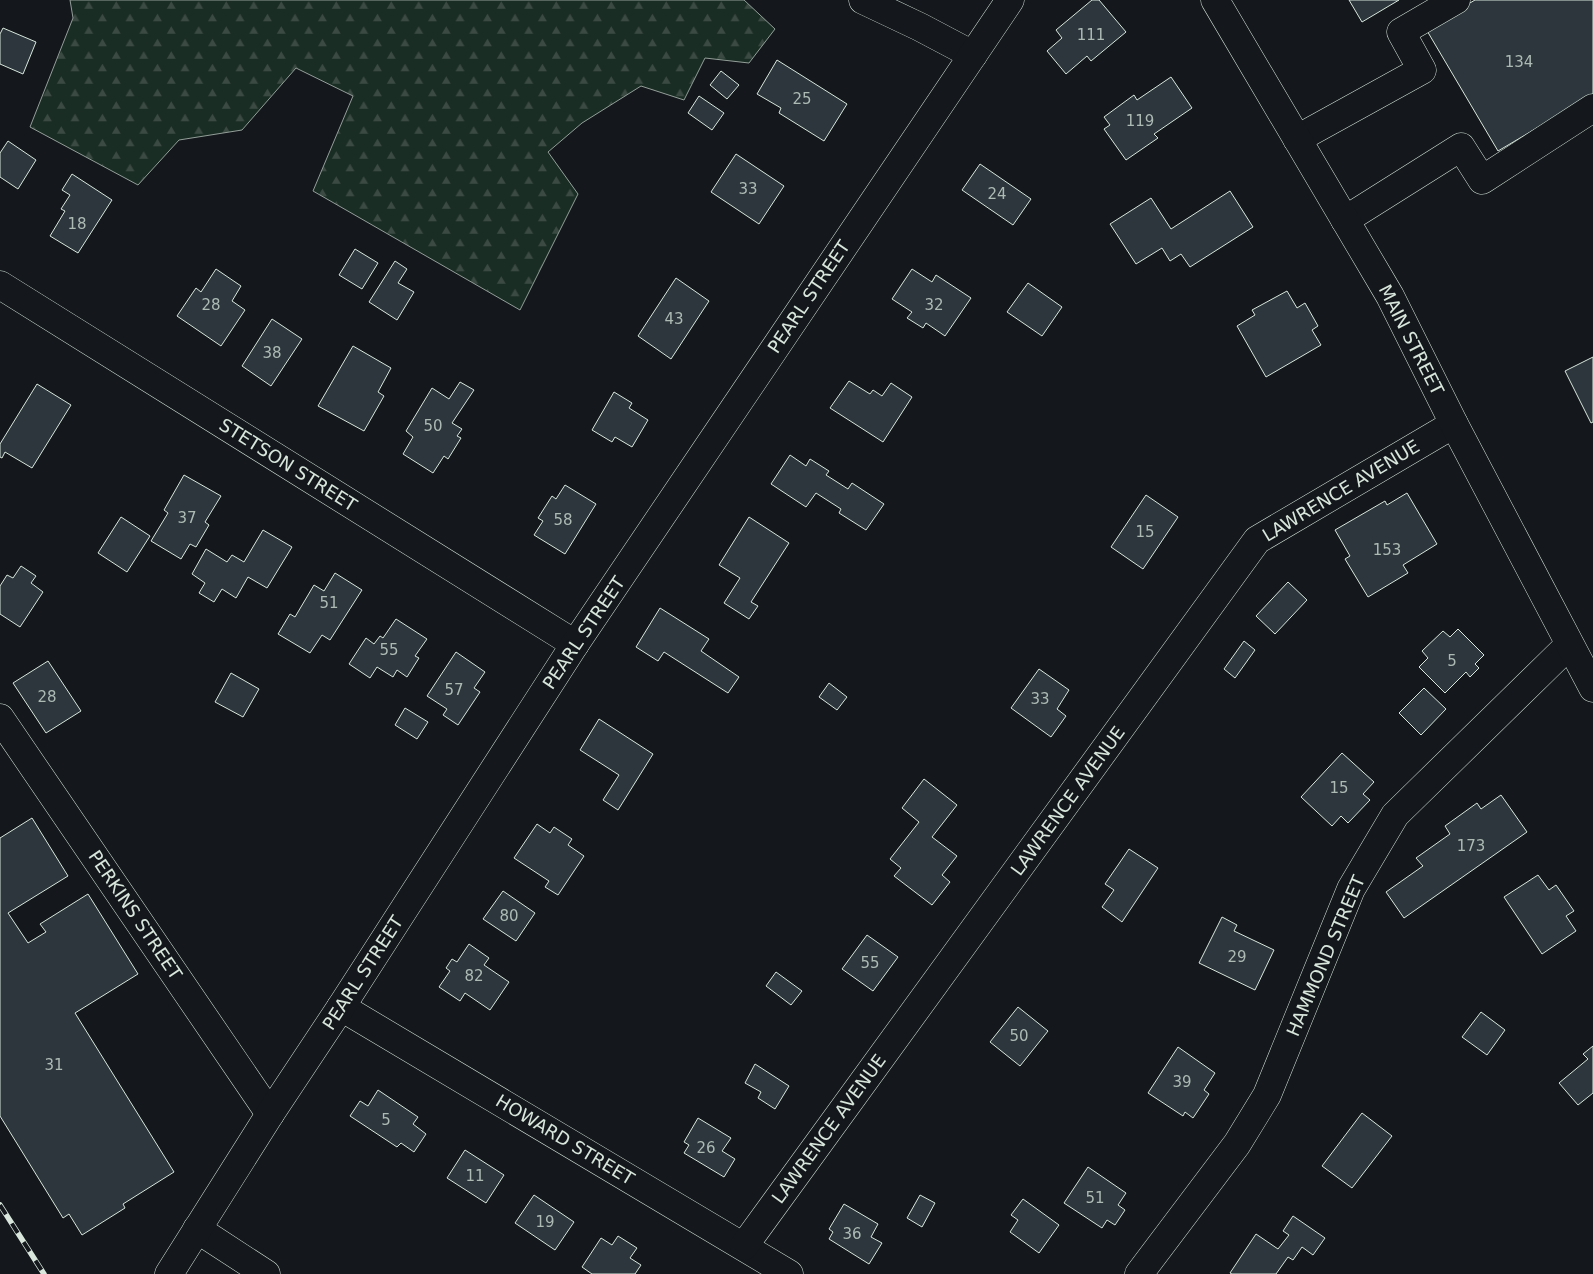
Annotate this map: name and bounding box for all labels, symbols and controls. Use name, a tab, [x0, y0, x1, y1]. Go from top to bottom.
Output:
house number: 111	[1077, 26, 1105, 44]
house number: 134	[1505, 53, 1533, 71]
house number: 25	[792, 90, 812, 108]
house number: 119	[1126, 112, 1154, 130]
house number: 33	[738, 180, 758, 198]
house number: 24	[987, 185, 1007, 203]
house number: 18	[67, 215, 87, 233]
street label: PEARL STREET	[763, 236, 855, 357]
street label: MAIN STREET	[1375, 281, 1449, 399]
house number: 28	[201, 296, 221, 314]
house number: 32	[924, 296, 944, 314]
house number: 43	[664, 310, 684, 328]
house number: 38	[262, 344, 282, 362]
street label: STETSON STREET	[216, 414, 362, 516]
house number: 50	[423, 417, 443, 435]
street label: LAWRENCE AVENUE	[1258, 435, 1423, 546]
house number: 37	[177, 509, 197, 527]
house number: 58	[553, 511, 573, 529]
house number: 15	[1135, 523, 1155, 541]
house number: 153	[1373, 541, 1401, 559]
street label: PEARL STREET	[538, 572, 630, 693]
house number: 51	[319, 594, 339, 612]
house number: 55	[379, 641, 399, 659]
house number: 5	[1447, 652, 1457, 670]
house number: 57	[444, 681, 464, 699]
house number: 28	[37, 688, 57, 706]
house number: 33	[1030, 690, 1050, 708]
street label: LAWRENCE AVENUE	[1006, 722, 1129, 879]
house number: 15	[1329, 779, 1349, 797]
house number: 173	[1457, 837, 1485, 855]
street label: PERKINS STREET	[84, 846, 187, 984]
street label: HAMMOND STREET	[1282, 871, 1369, 1039]
house number: 80	[499, 907, 519, 925]
street label: PEARL STREET	[318, 911, 408, 1034]
house number: 29	[1227, 948, 1247, 966]
house number: 55	[860, 954, 880, 972]
house number: 82	[464, 967, 484, 985]
house number: 50	[1009, 1027, 1029, 1045]
street label: LAWRENCE AVENUE	[767, 1050, 890, 1207]
house number: 31	[44, 1056, 64, 1074]
house number: 39	[1172, 1073, 1192, 1091]
street label: HOWARD STREET	[492, 1090, 639, 1190]
house number: 5	[381, 1111, 391, 1129]
house number: 26	[696, 1139, 716, 1157]
house number: 11	[465, 1167, 485, 1185]
house number: 51	[1085, 1189, 1105, 1207]
house number: 19	[535, 1213, 555, 1231]
house number: 36	[842, 1225, 862, 1243]

